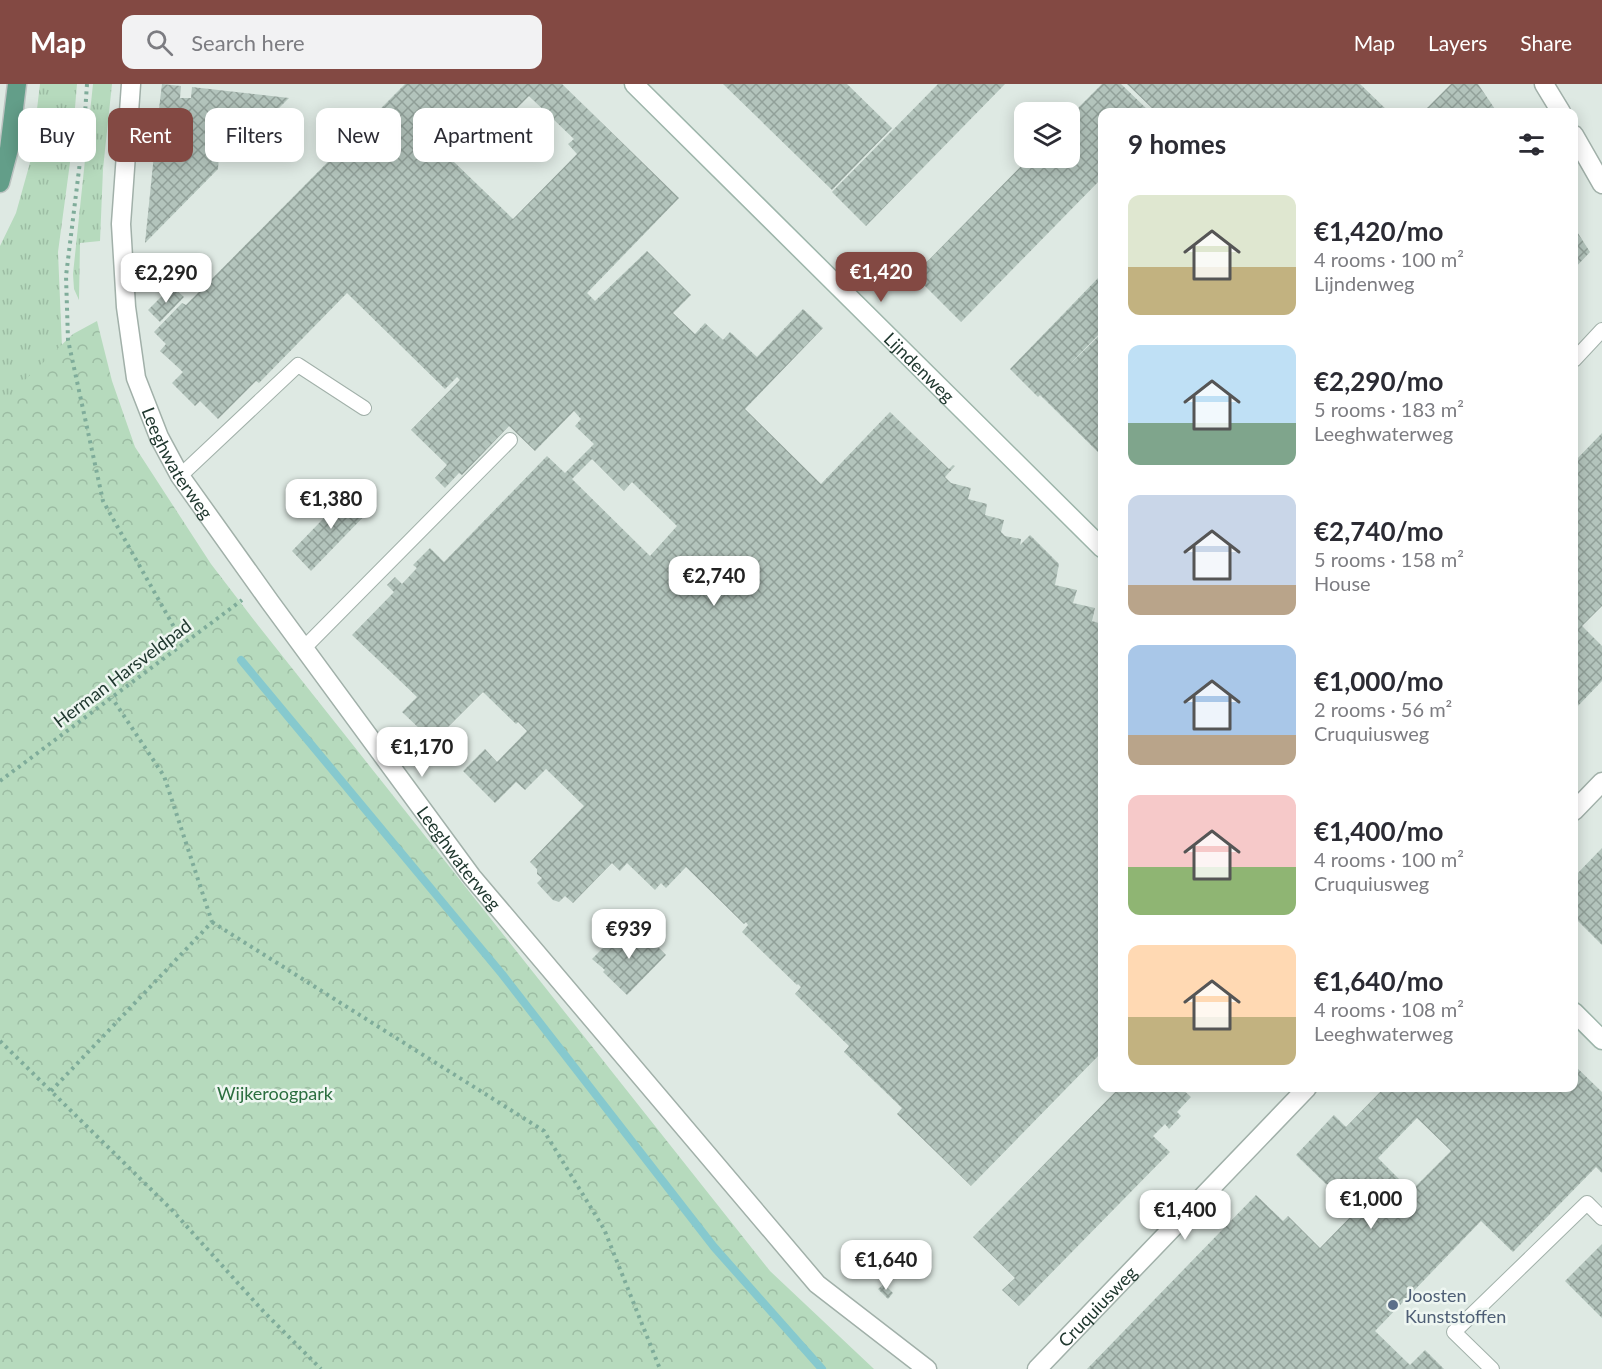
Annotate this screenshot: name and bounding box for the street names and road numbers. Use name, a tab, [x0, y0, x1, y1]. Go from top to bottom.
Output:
street label: Lijndenweg	[880, 327, 959, 407]
street label: Leeghwaterweg	[137, 404, 218, 523]
street label: Herman Harsveldpad	[49, 614, 195, 732]
street label: Leeghwaterweg	[413, 802, 506, 914]
street label: Cruquiusweg	[1053, 1261, 1141, 1351]

